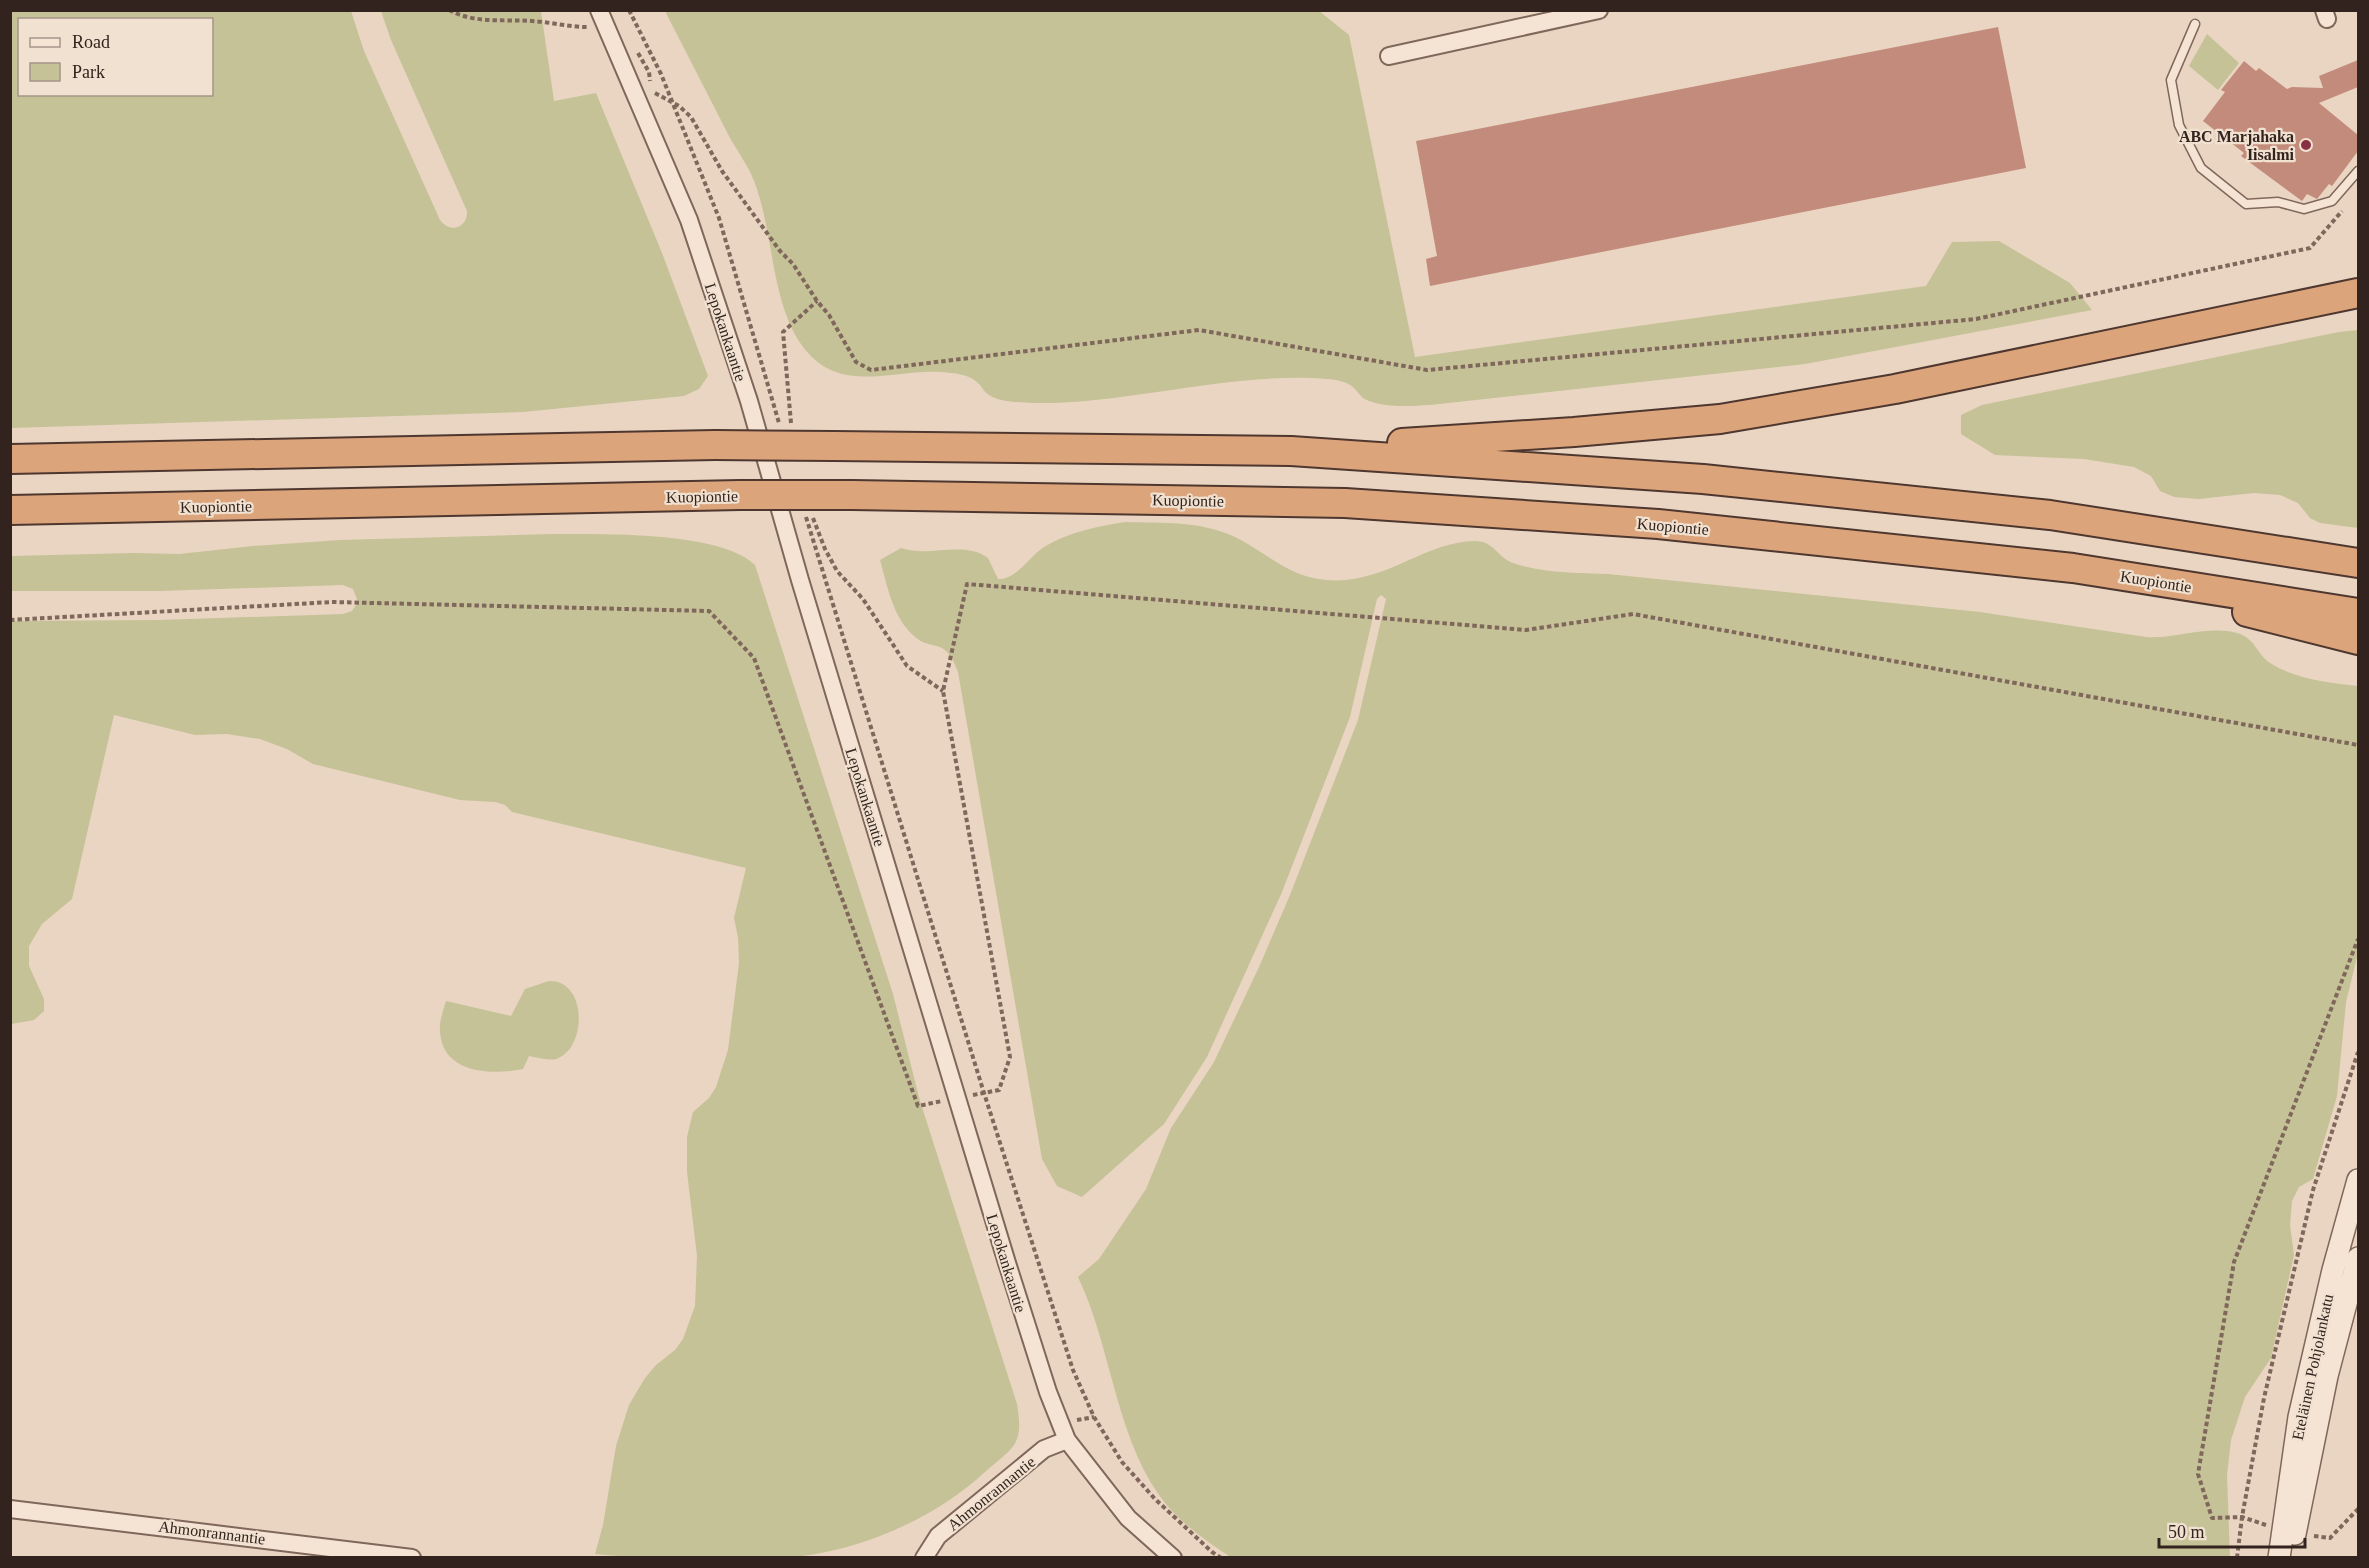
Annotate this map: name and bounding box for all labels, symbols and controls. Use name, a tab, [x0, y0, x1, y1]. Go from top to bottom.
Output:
legend	[18, 18, 213, 96]
text: Road	[72, 32, 110, 52]
text: Park	[72, 62, 105, 82]
place label: ABC Marjahaka Iisalmi	[2179, 128, 2295, 163]
marker: ABC Marjahaka Iisalmi	[2299, 138, 2313, 152]
street label: Lepokankaantie	[701, 281, 749, 384]
street label: Kuopiontie	[666, 487, 738, 507]
street label: Kuopiontie	[1152, 491, 1224, 511]
street label: Kuopiontie	[180, 497, 252, 517]
street label: Kuopiontie	[1636, 515, 1710, 539]
street label: Kuopiontie	[2119, 567, 2193, 597]
street label: Lepokankaantie	[842, 746, 889, 849]
street label: Lepokankaantie	[983, 1212, 1030, 1315]
street label: Eteläinen Pohjolankatu	[2289, 1293, 2337, 1442]
street label: Ahmonrannantie	[944, 1453, 1038, 1534]
scale bar	[2159, 1511, 2304, 1549]
street label: Ahmonrannantie	[158, 1518, 266, 1547]
text: 50 m	[2168, 1522, 2205, 1542]

